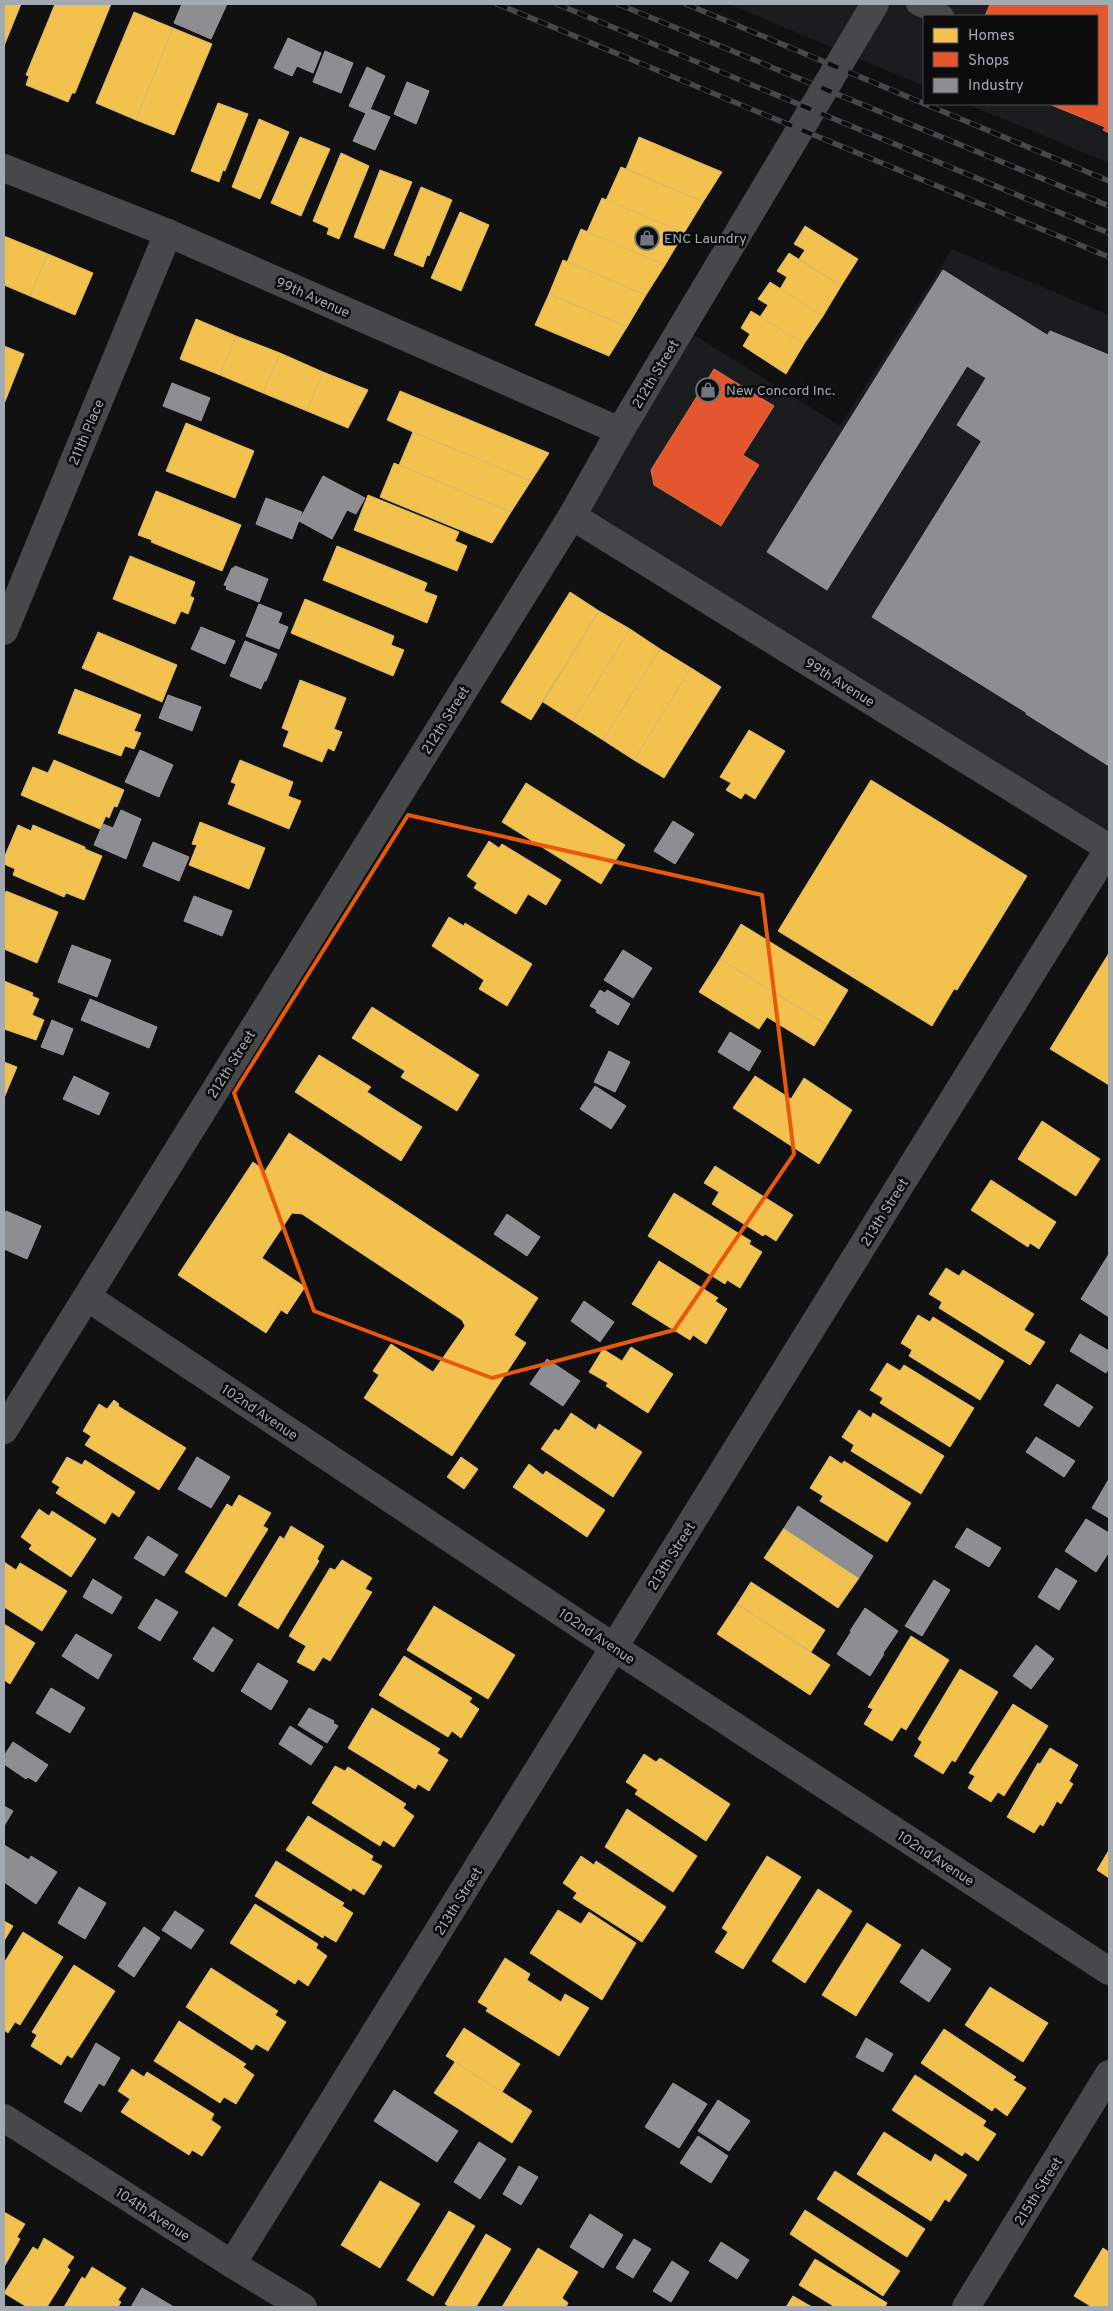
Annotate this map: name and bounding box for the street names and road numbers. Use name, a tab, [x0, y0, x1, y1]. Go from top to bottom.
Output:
street label: 99th Avenue	[273, 275, 352, 322]
street label: 212th Street	[629, 337, 683, 412]
street label: 211th Place	[66, 397, 109, 468]
street label: 99th Avenue	[801, 655, 877, 711]
street label: 212th Street	[419, 684, 474, 758]
street label: 212th Street	[205, 1028, 260, 1102]
street label: 213th Street	[858, 1176, 913, 1250]
street label: 102nd Avenue	[218, 1382, 301, 1445]
street label: 213th Street	[645, 1520, 700, 1594]
street label: 102nd Avenue	[555, 1606, 638, 1669]
street label: 102nd Avenue	[894, 1828, 977, 1890]
street label: 213th Street	[432, 1865, 487, 1939]
street label: 215th Street	[1012, 2155, 1067, 2229]
street label: 104th Avenue	[112, 2185, 193, 2246]

